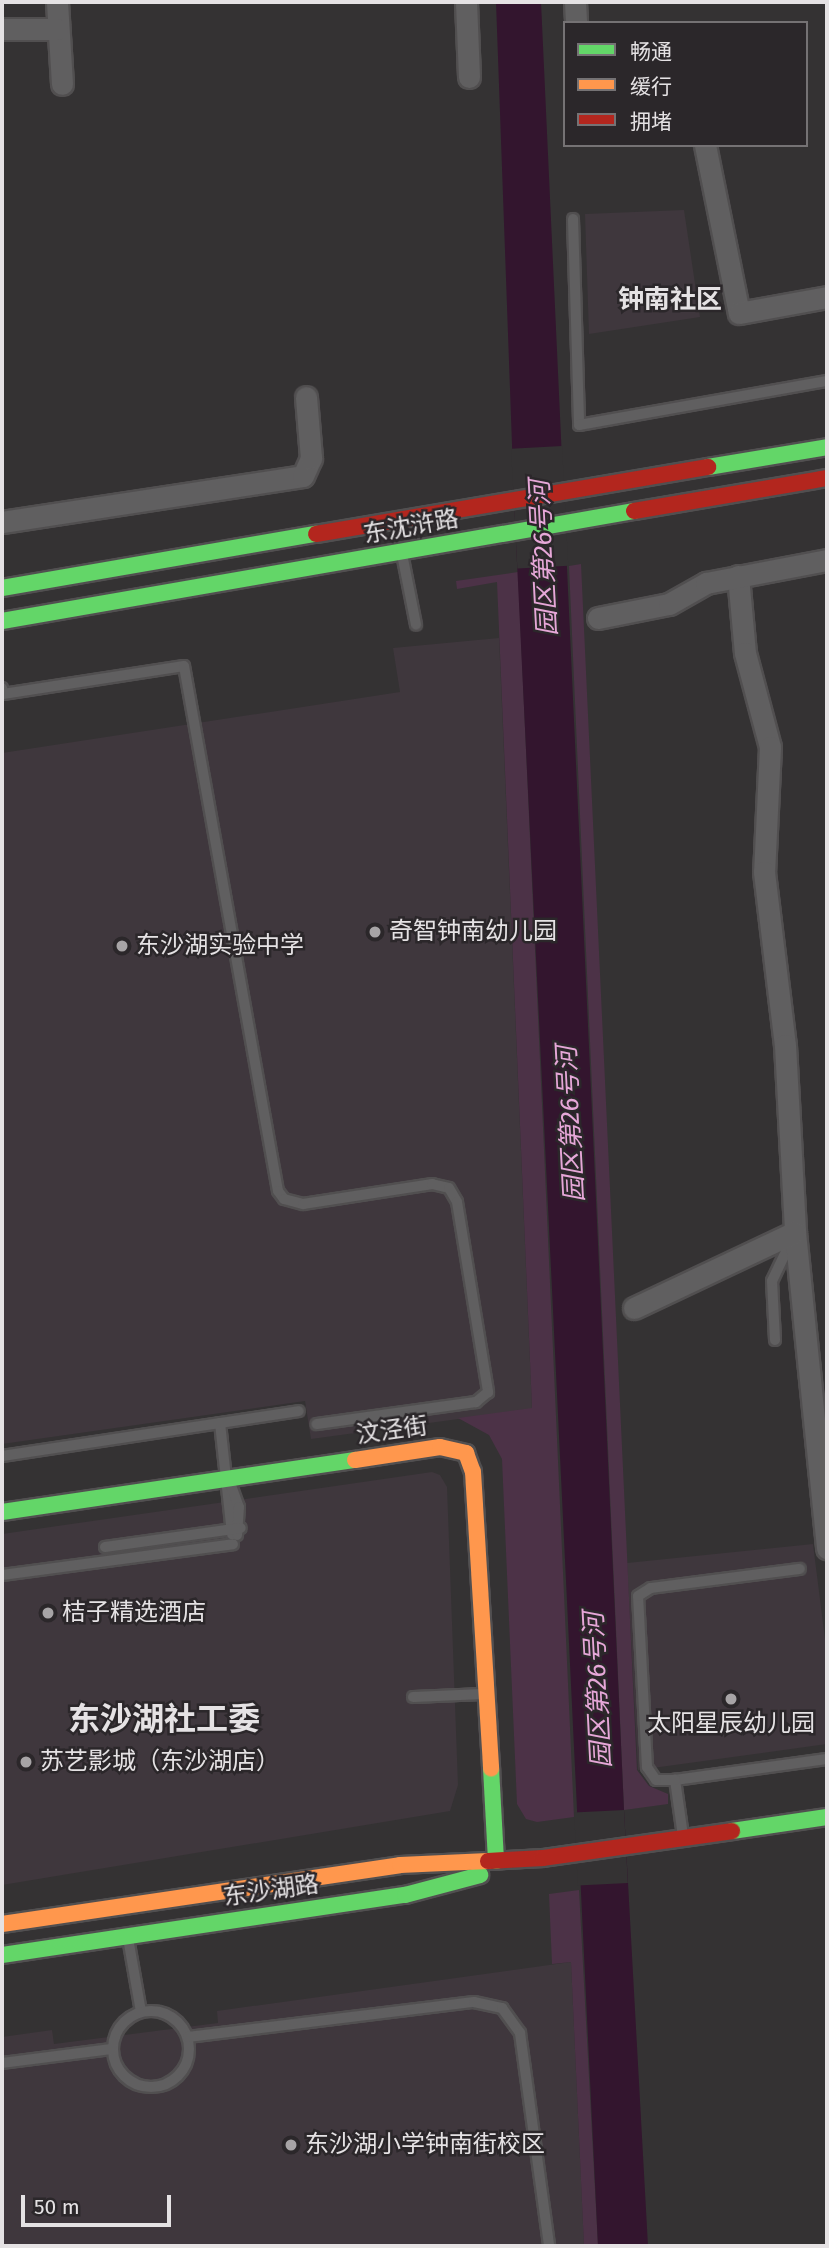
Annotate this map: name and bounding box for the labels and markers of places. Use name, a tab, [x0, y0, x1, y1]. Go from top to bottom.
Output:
place label: 奇智钟南幼儿园	[389, 918, 557, 946]
marker: 奇智钟南幼儿园	[367, 924, 383, 940]
place label: 东沙湖实验中学	[136, 932, 304, 960]
marker: 东沙湖实验中学	[114, 938, 130, 954]
place label: 桔子精选酒店	[62, 1599, 206, 1627]
marker: 桔子精选酒店	[40, 1605, 56, 1621]
marker: 太阳星辰幼儿园	[723, 1691, 739, 1707]
place label: 太阳星辰幼儿园	[647, 1710, 815, 1738]
place label: 苏艺影城（东沙湖店）	[40, 1748, 280, 1776]
marker: 苏艺影城（东沙湖店）	[18, 1754, 34, 1770]
place label: 东沙湖小学钟南街校区	[305, 2131, 545, 2159]
marker: 东沙湖小学钟南街校区	[283, 2137, 299, 2153]

